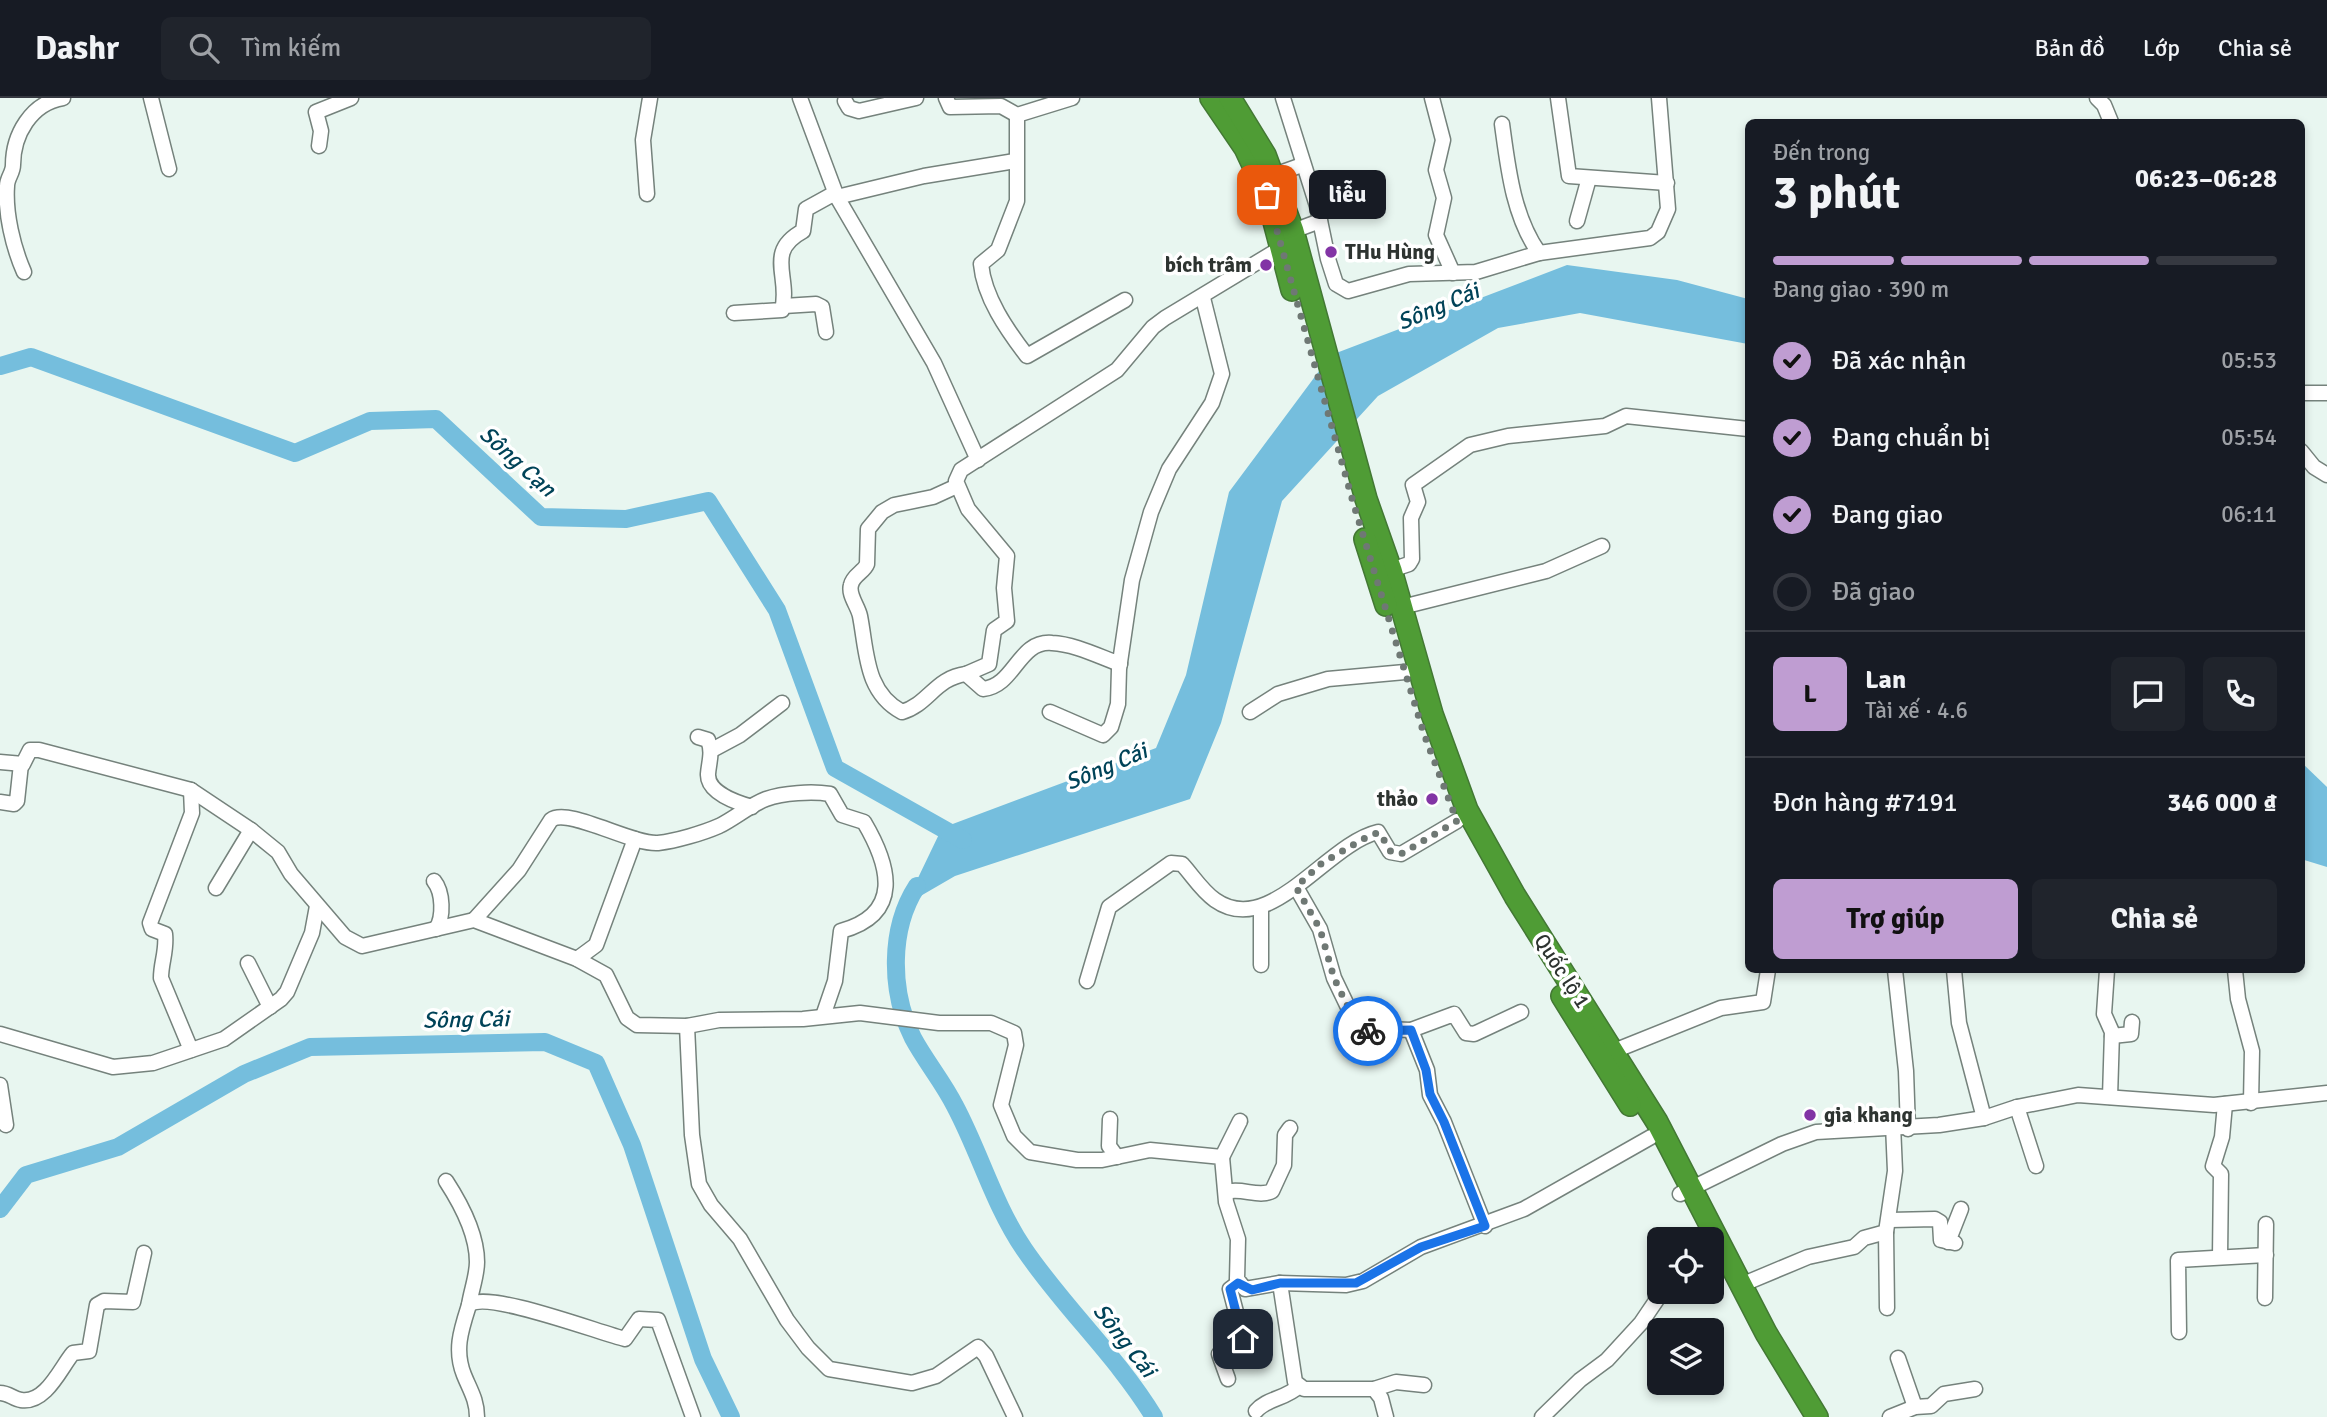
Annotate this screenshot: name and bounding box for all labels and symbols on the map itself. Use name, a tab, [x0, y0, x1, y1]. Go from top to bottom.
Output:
pin	[1237, 165, 1297, 225]
callout: liễu	[1309, 170, 1386, 220]
place label: THu Hùng	[1345, 239, 1435, 265]
marker: THu Hùng	[1323, 244, 1339, 260]
place label: bích trâm	[1165, 252, 1252, 278]
marker: bích trâm	[1258, 257, 1274, 273]
water label: Sông Cái	[1393, 275, 1486, 337]
water label: Sông Cạn	[474, 420, 563, 504]
water label: Sông Cái	[1061, 735, 1154, 797]
place label: thảo	[1376, 786, 1418, 812]
marker: thảo	[1424, 791, 1440, 807]
street label: Quốc lộ 1	[1528, 929, 1596, 1013]
courier	[1333, 996, 1403, 1066]
water label: Sông Cái	[423, 1004, 512, 1035]
place label: gia khang	[1824, 1102, 1913, 1128]
marker: gia khang	[1802, 1107, 1818, 1123]
water label: Sông Cái	[1087, 1297, 1164, 1385]
pin	[1213, 1309, 1273, 1369]

